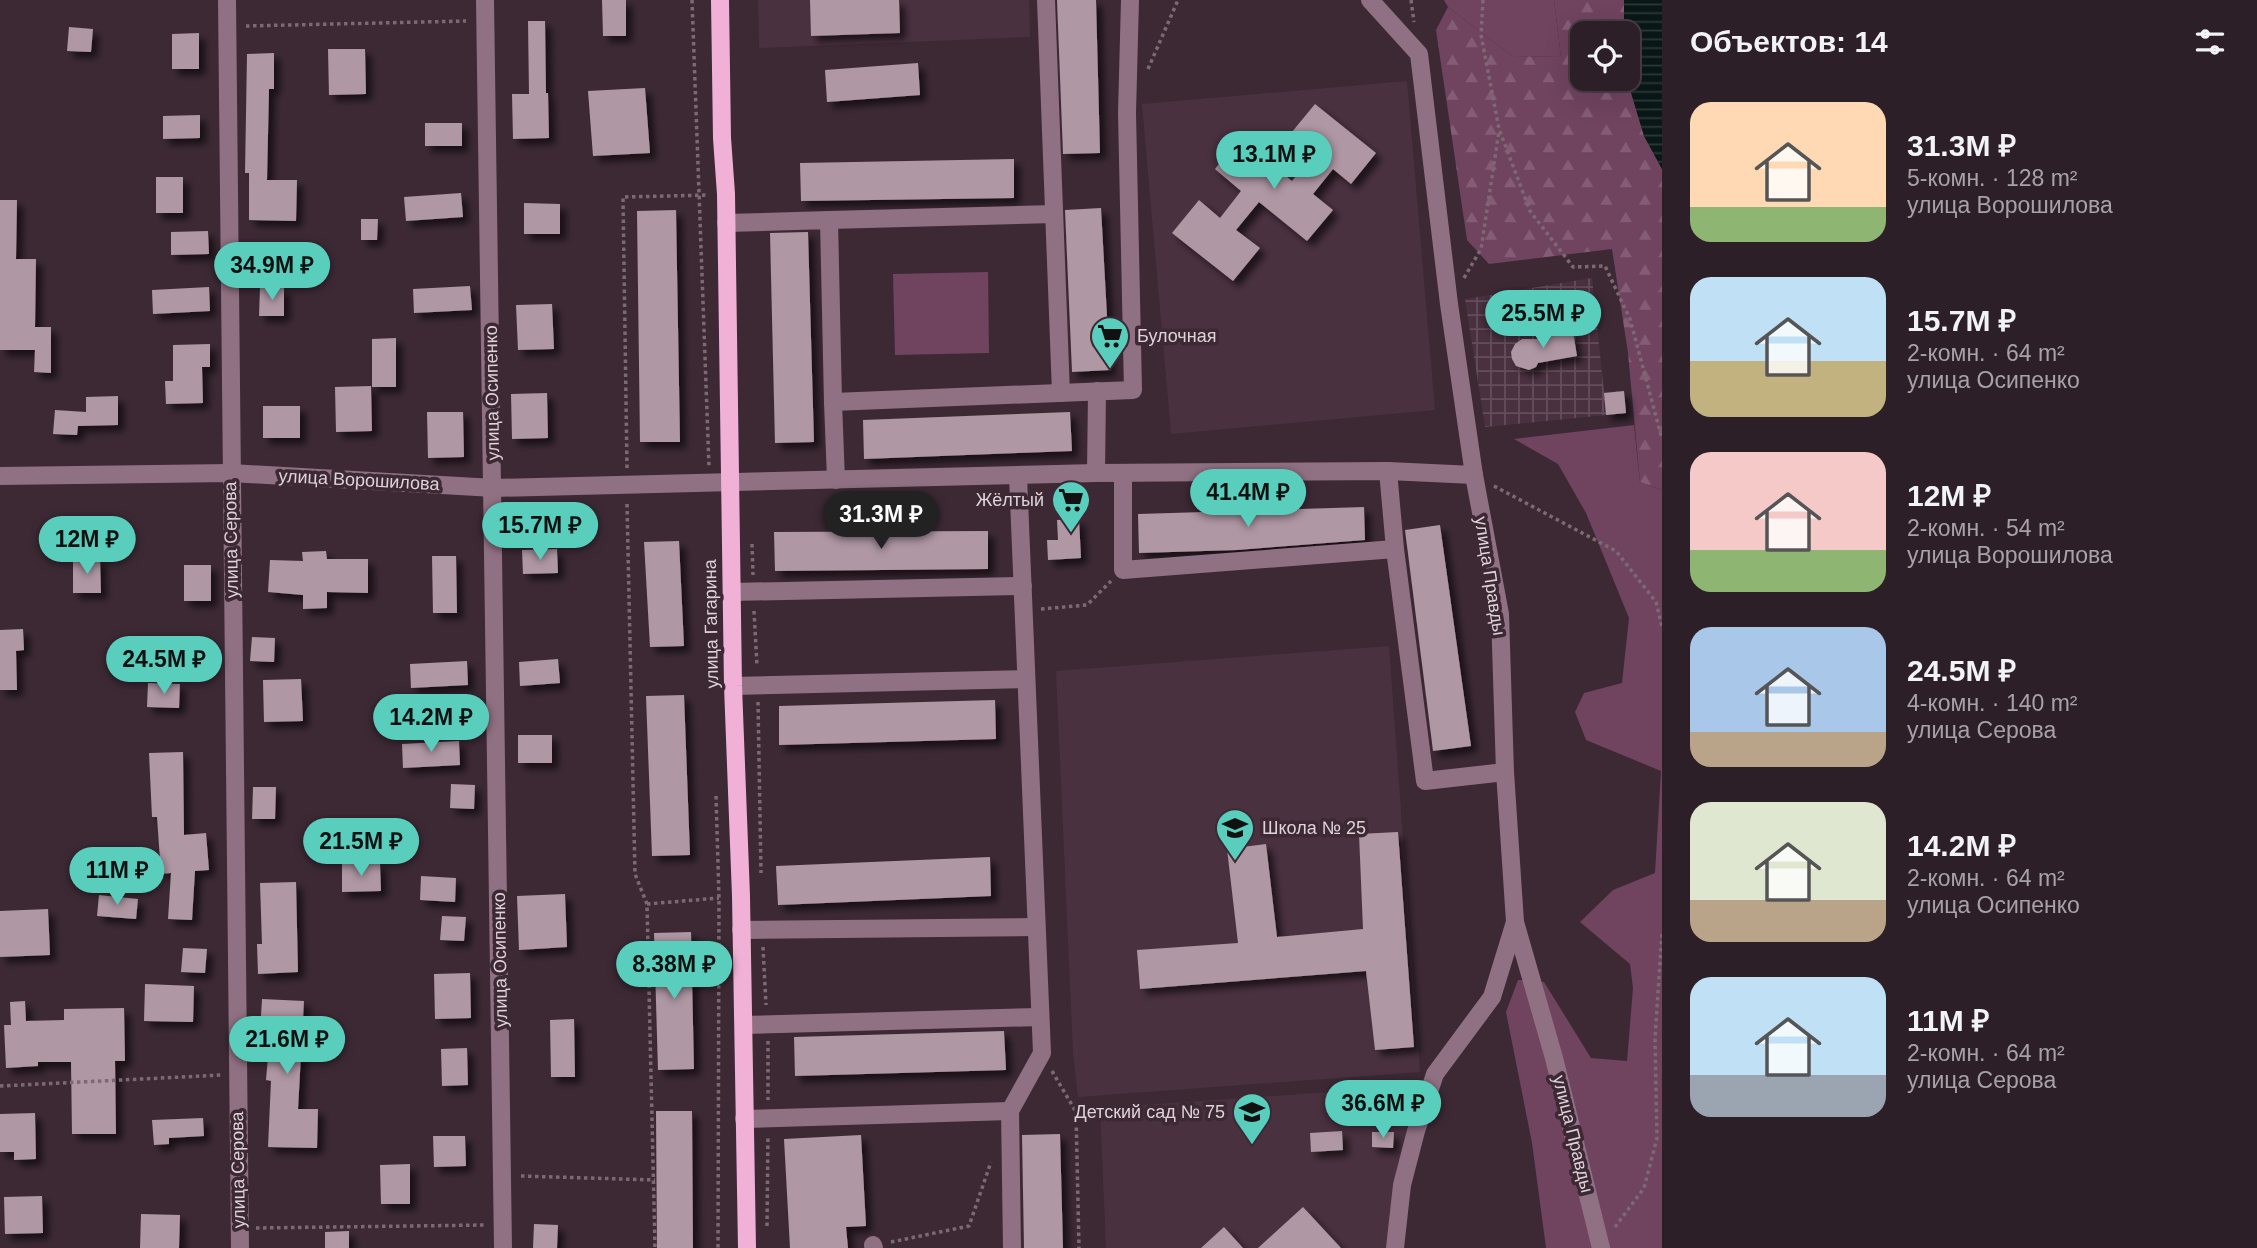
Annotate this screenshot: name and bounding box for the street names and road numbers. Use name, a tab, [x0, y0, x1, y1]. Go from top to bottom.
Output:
street label: улица Осипенко	[481, 325, 503, 461]
street label: улица Ворошилова	[278, 466, 441, 494]
street label: улица Серова	[220, 480, 242, 599]
street label: улица Правды	[1471, 515, 1509, 637]
street label: улица Гагарина	[700, 558, 722, 689]
street label: улица Осипенко	[489, 892, 511, 1028]
street label: улица Правды	[1549, 1073, 1597, 1195]
street label: улица Серова	[227, 1110, 249, 1229]

